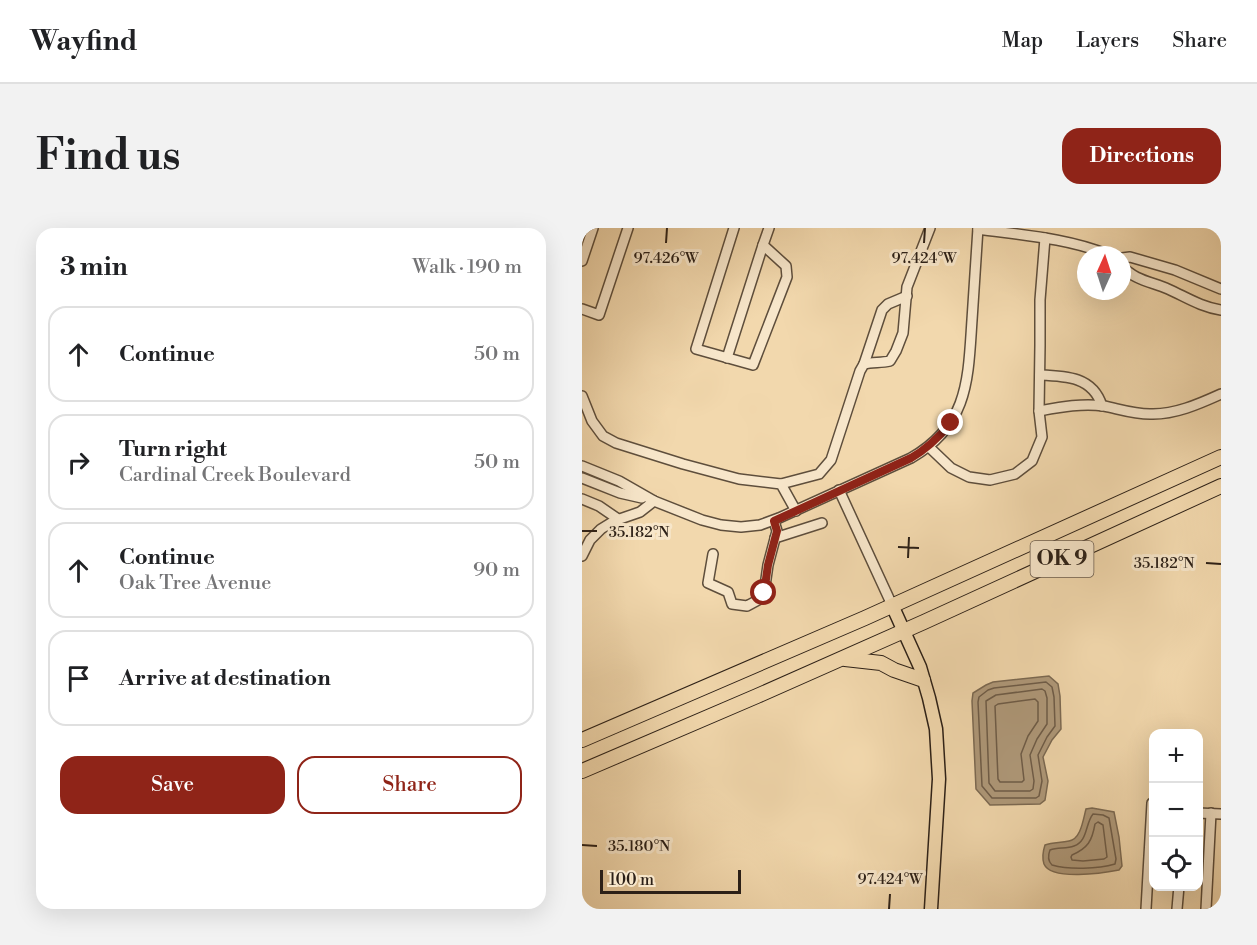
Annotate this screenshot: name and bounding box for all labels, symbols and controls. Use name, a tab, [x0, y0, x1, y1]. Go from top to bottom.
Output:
text: Wayfind	[30, 24, 138, 59]
text: Map	[1002, 28, 1043, 54]
text: Layers	[1076, 28, 1139, 54]
text: Share	[1172, 28, 1227, 54]
button: Directions	[1062, 128, 1221, 184]
text: Find us	[36, 130, 180, 183]
north arrow	[1077, 246, 1131, 300]
text: 97.426°W	[633, 249, 699, 268]
text: 97.424°W	[891, 249, 957, 268]
text: 3 min	[60, 251, 128, 283]
text: Walk · 190 m	[412, 255, 522, 280]
icon: ahead	[62, 338, 95, 371]
text: Continue	[119, 341, 215, 368]
text: 50 m	[474, 342, 520, 367]
route end	[937, 409, 963, 435]
text: Turn right	[119, 436, 227, 463]
icon: right	[62, 446, 95, 479]
text: 50 m	[474, 450, 520, 475]
text: Cardinal Creek Boulevard	[119, 463, 351, 488]
text: 35.182°N	[609, 523, 669, 542]
road number: OK 9	[1030, 541, 1094, 577]
text: Continue	[119, 544, 215, 571]
icon: ahead	[62, 554, 95, 587]
text: 35.182°N	[1134, 554, 1194, 573]
text: 90 m	[473, 558, 520, 583]
text: Oak Tree Avenue	[119, 571, 271, 596]
route start	[750, 579, 776, 605]
icon: arrive	[62, 662, 95, 695]
text: Arrive at destination	[119, 665, 331, 692]
map controls	[1149, 729, 1203, 891]
button: +	[1149, 729, 1203, 783]
button: Save	[60, 756, 285, 814]
button: Share	[297, 756, 522, 814]
button: −	[1149, 783, 1203, 837]
text: 35.180°N	[608, 837, 670, 856]
button: locate	[1149, 837, 1203, 891]
scale bar	[600, 867, 741, 894]
text: 100 m	[609, 870, 654, 890]
text: 97.424°W	[857, 870, 923, 889]

